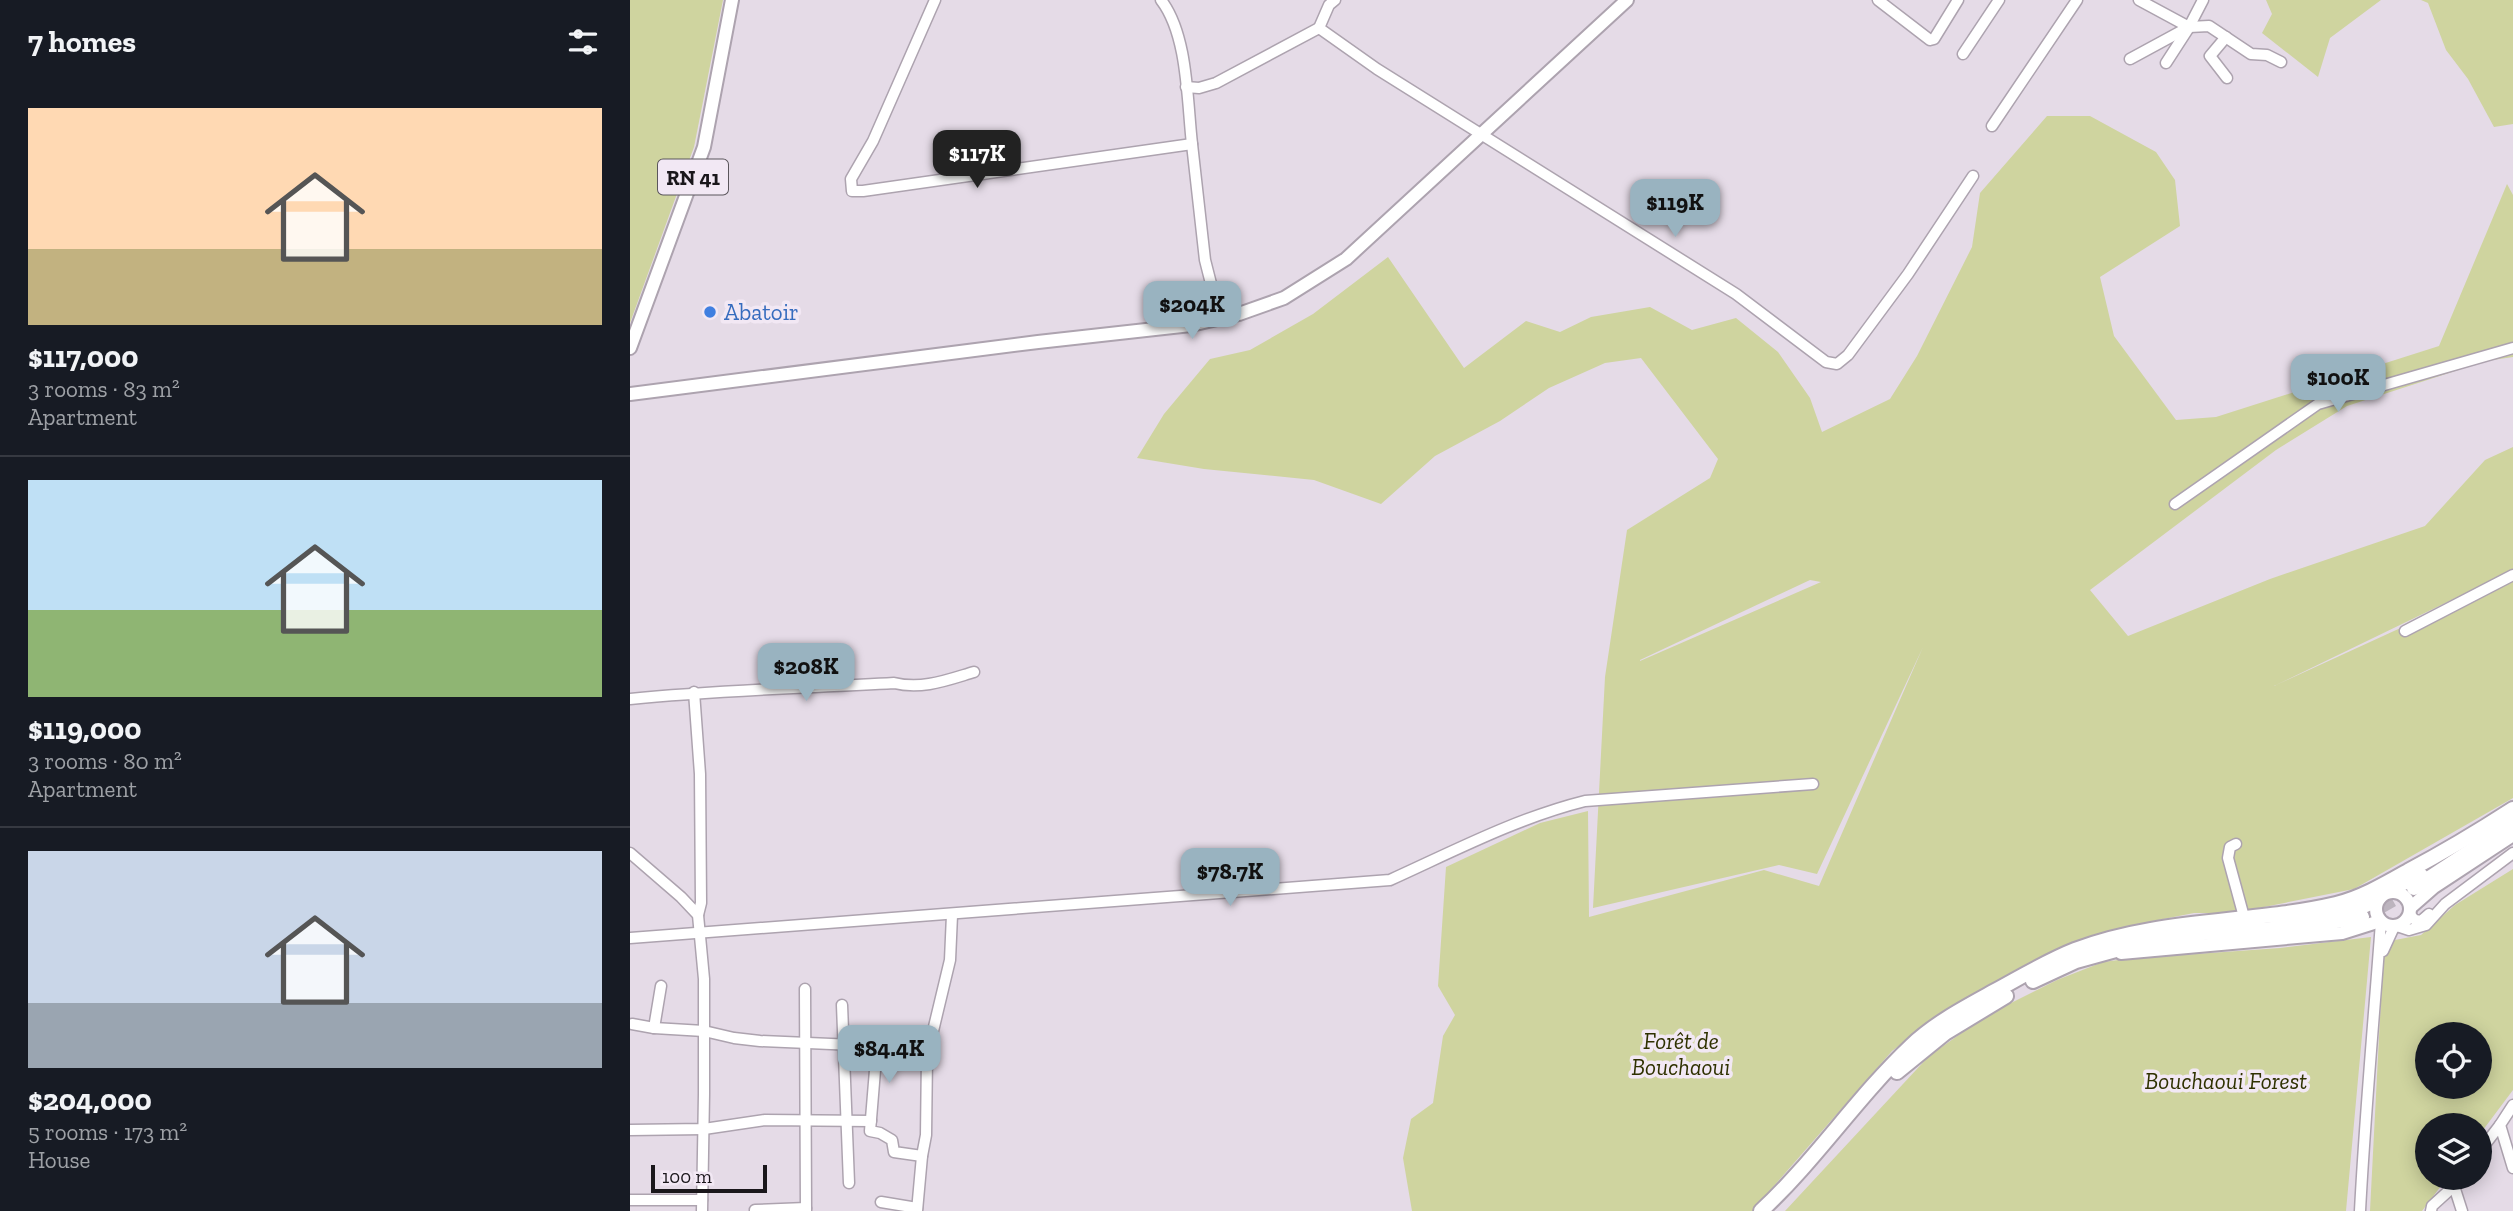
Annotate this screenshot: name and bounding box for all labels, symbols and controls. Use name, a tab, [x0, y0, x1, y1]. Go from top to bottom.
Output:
icon: filters	[564, 23, 602, 61]
text: 7 homes	[28, 24, 136, 60]
pin: $117K	[928, 130, 1026, 190]
text: $117K	[949, 139, 1005, 167]
icon: home	[252, 154, 378, 280]
road number: RN 41	[658, 160, 728, 194]
pin: $119K	[1626, 180, 1724, 239]
text: $119K	[1646, 188, 1704, 216]
pin: $204K	[1143, 282, 1241, 341]
text: $204K	[1159, 290, 1225, 318]
place label: Abatoir	[724, 298, 799, 326]
marker: Abatoir	[702, 304, 718, 320]
text: $117,000	[28, 339, 139, 375]
pin: $100K	[2289, 354, 2387, 414]
text: $100K	[2307, 363, 2369, 391]
text: 3 rooms · 83 m²	[28, 375, 180, 403]
text: Apartment	[28, 403, 137, 431]
icon: home	[252, 526, 378, 652]
pin: $208K	[757, 644, 855, 703]
text: $208K	[774, 652, 838, 680]
text: $119,000	[28, 711, 142, 747]
text: 3 rooms · 80 m²	[28, 747, 182, 775]
text: Apartment	[28, 775, 137, 803]
pin: $78.7K	[1173, 848, 1287, 908]
text: $78.7K	[1197, 857, 1263, 885]
icon: home	[252, 897, 378, 1023]
map controls	[2415, 1022, 2492, 1190]
button: locate	[2415, 1022, 2492, 1099]
pin: $84.4K	[832, 1026, 946, 1085]
park label: Forêt de Bouchaoui	[1632, 1027, 1730, 1081]
text: $84.4K	[854, 1034, 924, 1062]
park label: Bouchaoui Forest	[2145, 1067, 2307, 1095]
text: $204,000	[28, 1082, 152, 1118]
button: layers	[2415, 1113, 2492, 1190]
text: 5 rooms · 173 m²	[28, 1118, 187, 1146]
text: House	[28, 1146, 90, 1174]
scale bar	[651, 1162, 766, 1194]
text: 100 m	[662, 1165, 712, 1188]

